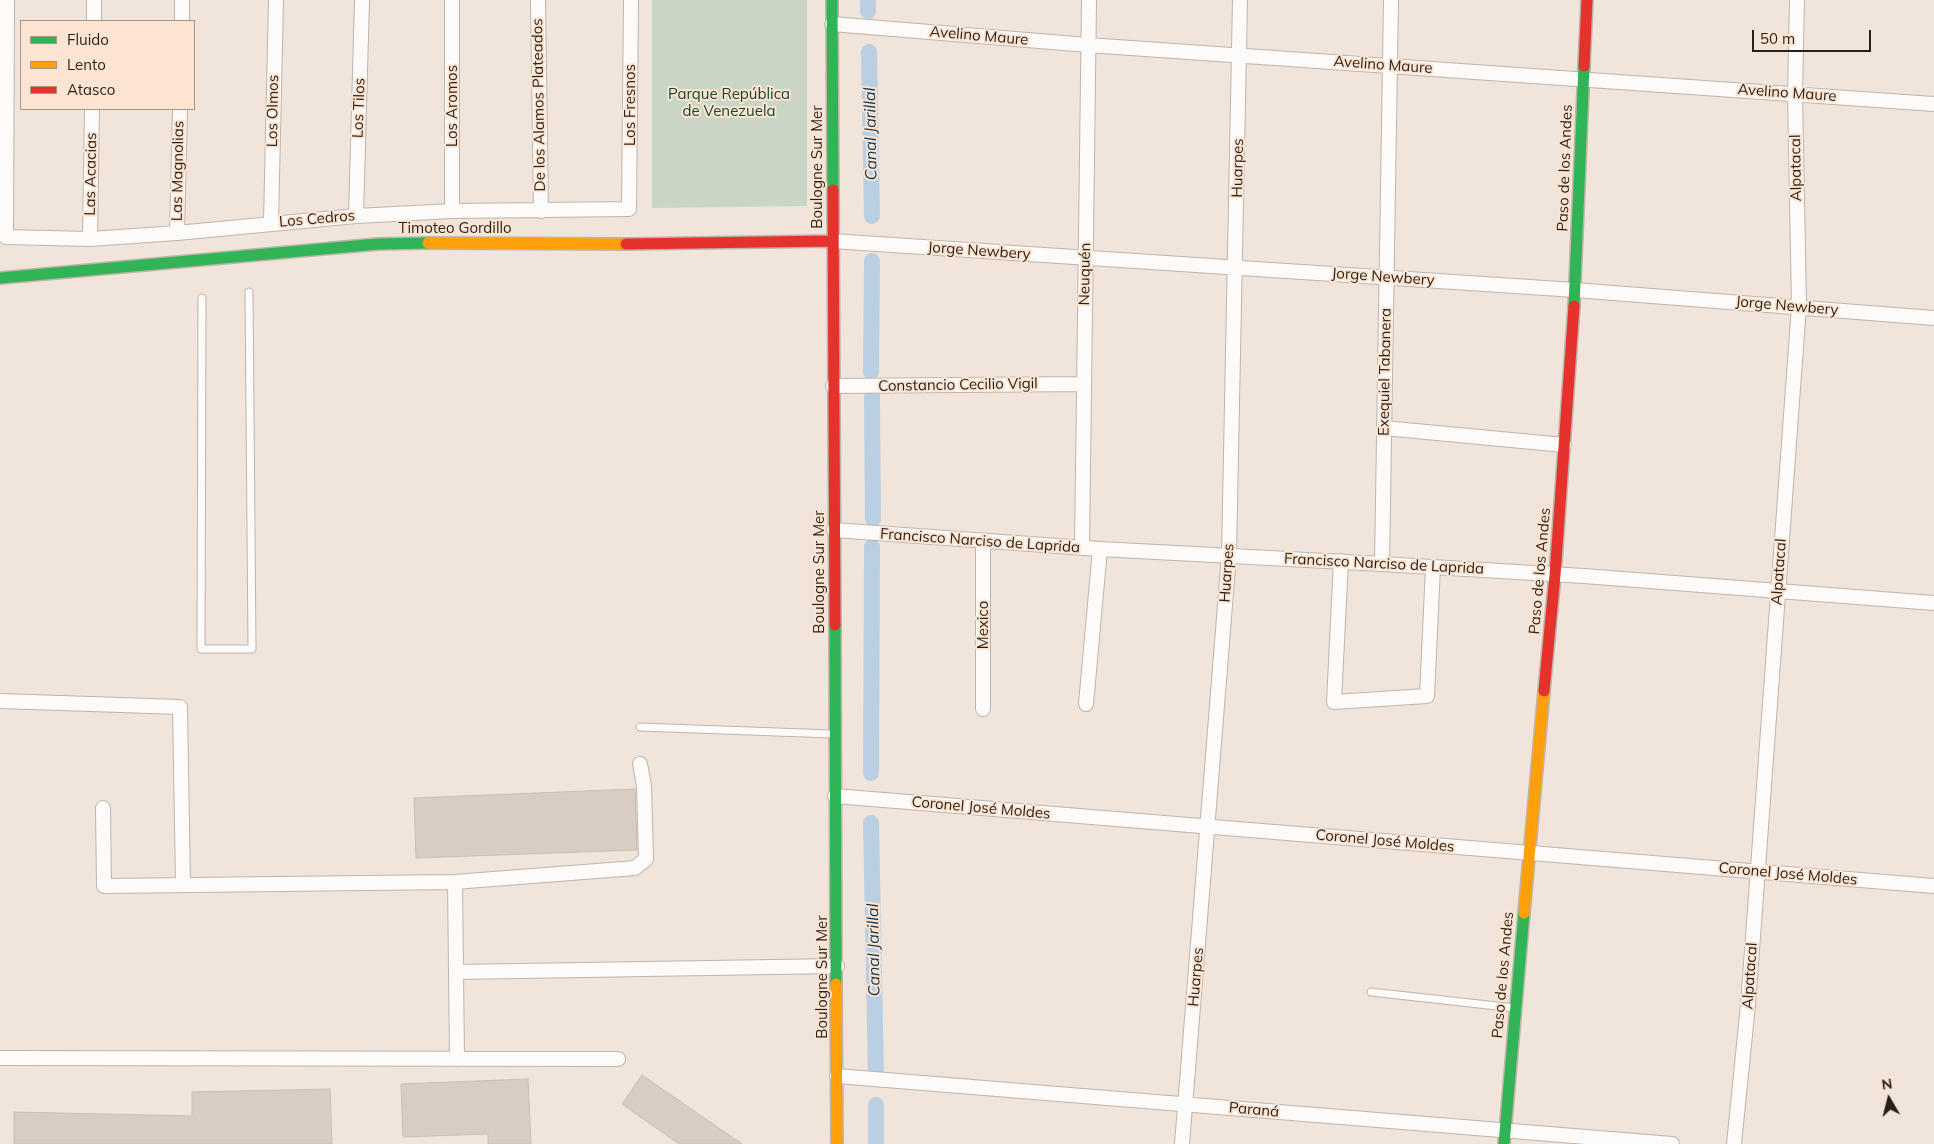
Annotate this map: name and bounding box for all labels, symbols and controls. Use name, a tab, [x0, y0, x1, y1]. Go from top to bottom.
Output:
street label: De los Alamos Plateados	[528, 18, 550, 192]
legend	[20, 20, 195, 110]
scale bar	[1754, 20, 1873, 52]
street label: Avelino Maure	[929, 23, 1029, 49]
text: 50 m	[1760, 29, 1795, 48]
text: Fluido	[67, 30, 109, 49]
street label: Avelino Maure	[1333, 53, 1433, 77]
text: Lento	[67, 55, 106, 74]
street label: Los Fresnos	[621, 64, 639, 146]
street label: Los Aromos	[443, 65, 461, 147]
street label: Los Olmos	[263, 75, 283, 147]
street label: Los Tilos	[349, 78, 369, 138]
text: Atasco	[67, 80, 115, 99]
street label: Avelino Maure	[1737, 81, 1837, 105]
park label: Parque República de Venezuela	[668, 85, 790, 120]
water label: Canal Jarillal	[861, 87, 881, 181]
street label: Paso de los Andes	[1554, 104, 1576, 232]
street label: Boulogne Sur Mer	[808, 105, 826, 229]
street label: Las Magnolias	[168, 121, 188, 221]
street label: Las Acacias	[81, 132, 101, 216]
street label: Alpatacal	[1786, 134, 1806, 202]
street label: Huarpes	[1228, 138, 1248, 198]
street label: Los Cedros	[278, 207, 356, 231]
street label: Timoteo Gordillo	[398, 219, 512, 237]
street label: Jorge Newbery	[927, 238, 1031, 264]
street label: Neuquén	[1075, 243, 1095, 305]
street label: Jorge Newbery	[1331, 264, 1435, 290]
street label: Jorge Newbery	[1735, 293, 1839, 319]
street label: Exequiel Tabanera	[1375, 308, 1395, 436]
street label: Constancio Cecilio Vigil	[878, 375, 1038, 395]
street label: Paso de los Andes	[1525, 507, 1555, 635]
street label: Boulogne Sur Mer	[810, 510, 828, 634]
street label: Francisco Narciso de Laprida	[879, 525, 1081, 557]
street label: Alpatacal	[1768, 538, 1790, 606]
street label: Huarpes	[1216, 543, 1238, 603]
street label: Francisco Narciso de Laprida	[1283, 550, 1485, 578]
street label: Mexico	[974, 601, 992, 649]
street label: Coronel José Moldes	[911, 793, 1051, 823]
street label: Coronel José Moldes	[1315, 826, 1455, 856]
street label: Coronel José Moldes	[1718, 859, 1858, 889]
water label: Canal Jarillal	[864, 903, 884, 997]
street label: Paso de los Andes	[1488, 911, 1518, 1039]
street label: Boulogne Sur Mer	[813, 915, 831, 1039]
street label: Alpatacal	[1739, 942, 1761, 1010]
street label: Huarpes	[1184, 947, 1208, 1007]
north arrow	[1864, 1074, 1914, 1124]
text: N	[1880, 1074, 1893, 1094]
street label: Paraná	[1228, 1099, 1280, 1121]

